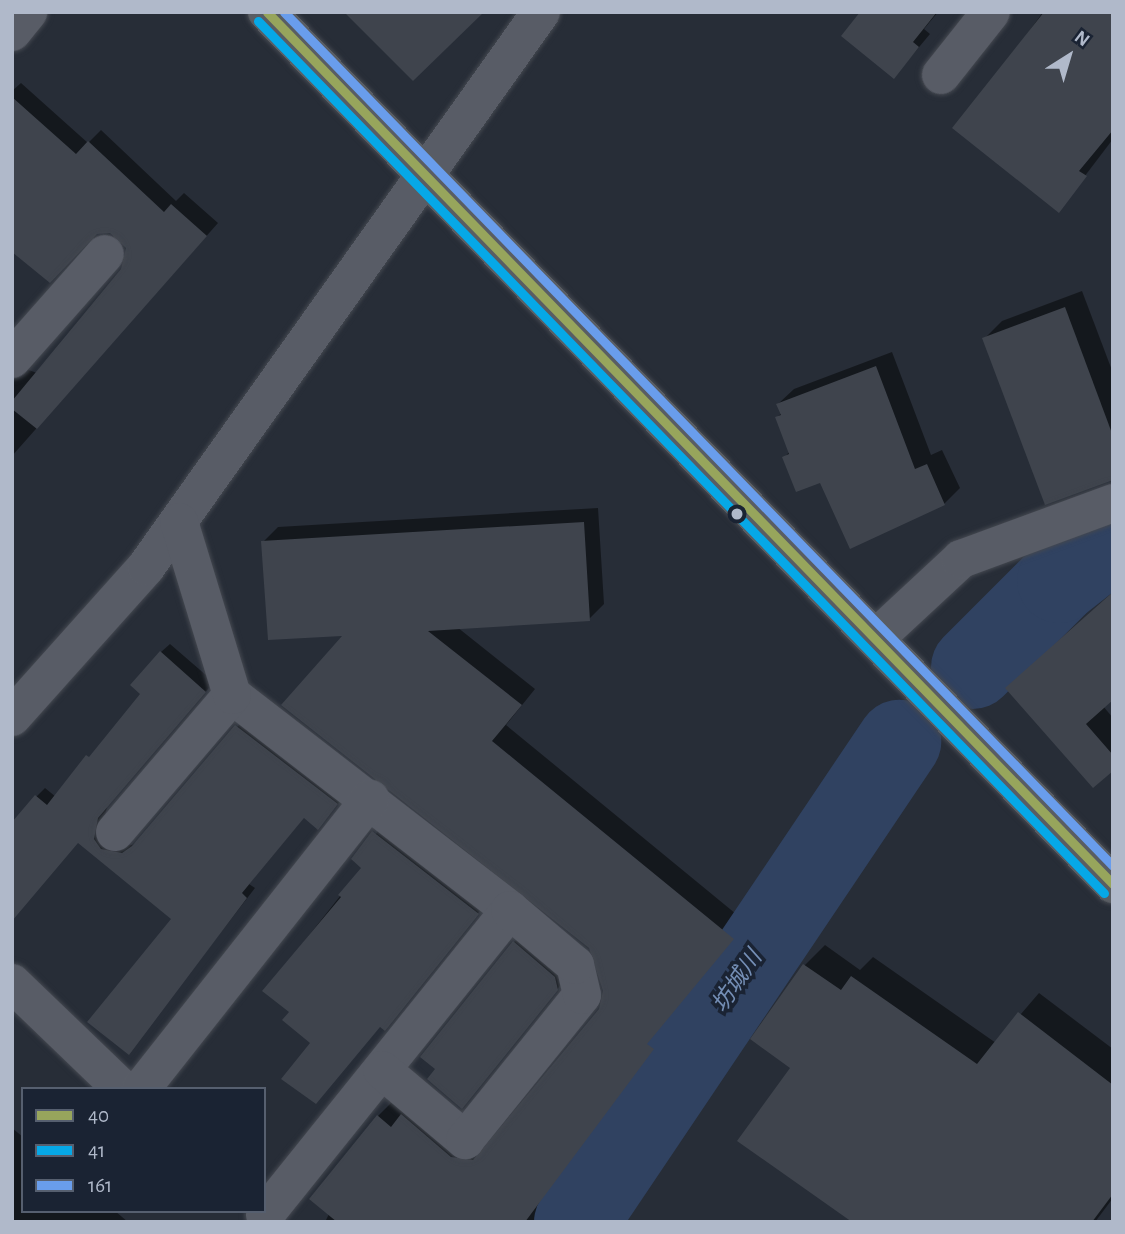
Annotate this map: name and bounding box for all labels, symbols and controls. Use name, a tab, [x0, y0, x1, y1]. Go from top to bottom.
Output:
north arrow	[1034, 21, 1104, 91]
text: N	[1071, 27, 1093, 50]
unlabelled marker	[730, 507, 744, 521]
water label: 坊城川	[707, 946, 769, 1018]
legend	[21, 1087, 266, 1213]
text: 40	[88, 1105, 109, 1126]
text: 41	[88, 1140, 105, 1161]
text: 161	[88, 1175, 112, 1196]

